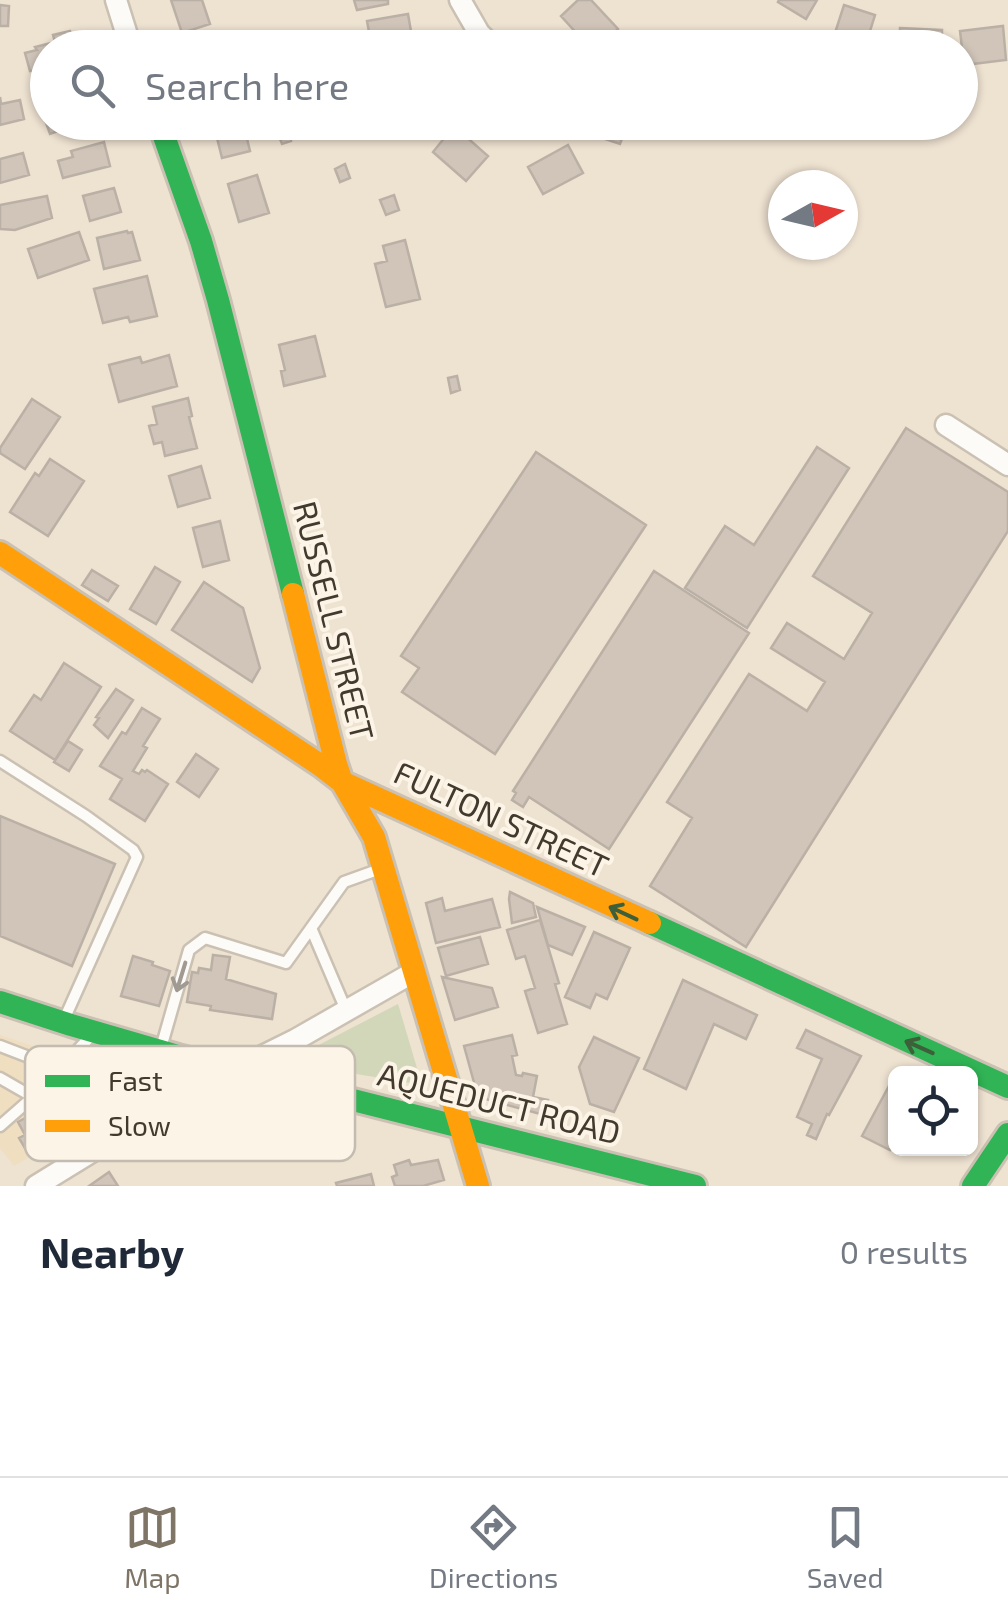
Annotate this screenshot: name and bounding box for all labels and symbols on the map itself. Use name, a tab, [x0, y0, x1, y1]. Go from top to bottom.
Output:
north arrow	[768, 170, 858, 260]
street label: RUSSELL STREET	[287, 497, 383, 744]
street label: FULTON STREET	[389, 752, 615, 884]
one-way arrow	[609, 902, 639, 921]
one-way arrow	[171, 961, 189, 992]
one-way arrow	[904, 1037, 935, 1055]
legend	[25, 1046, 355, 1161]
street label: AQUEDUCT ROAD	[374, 1054, 625, 1152]
text: Fast	[108, 1063, 163, 1097]
text: Slow	[108, 1108, 171, 1142]

